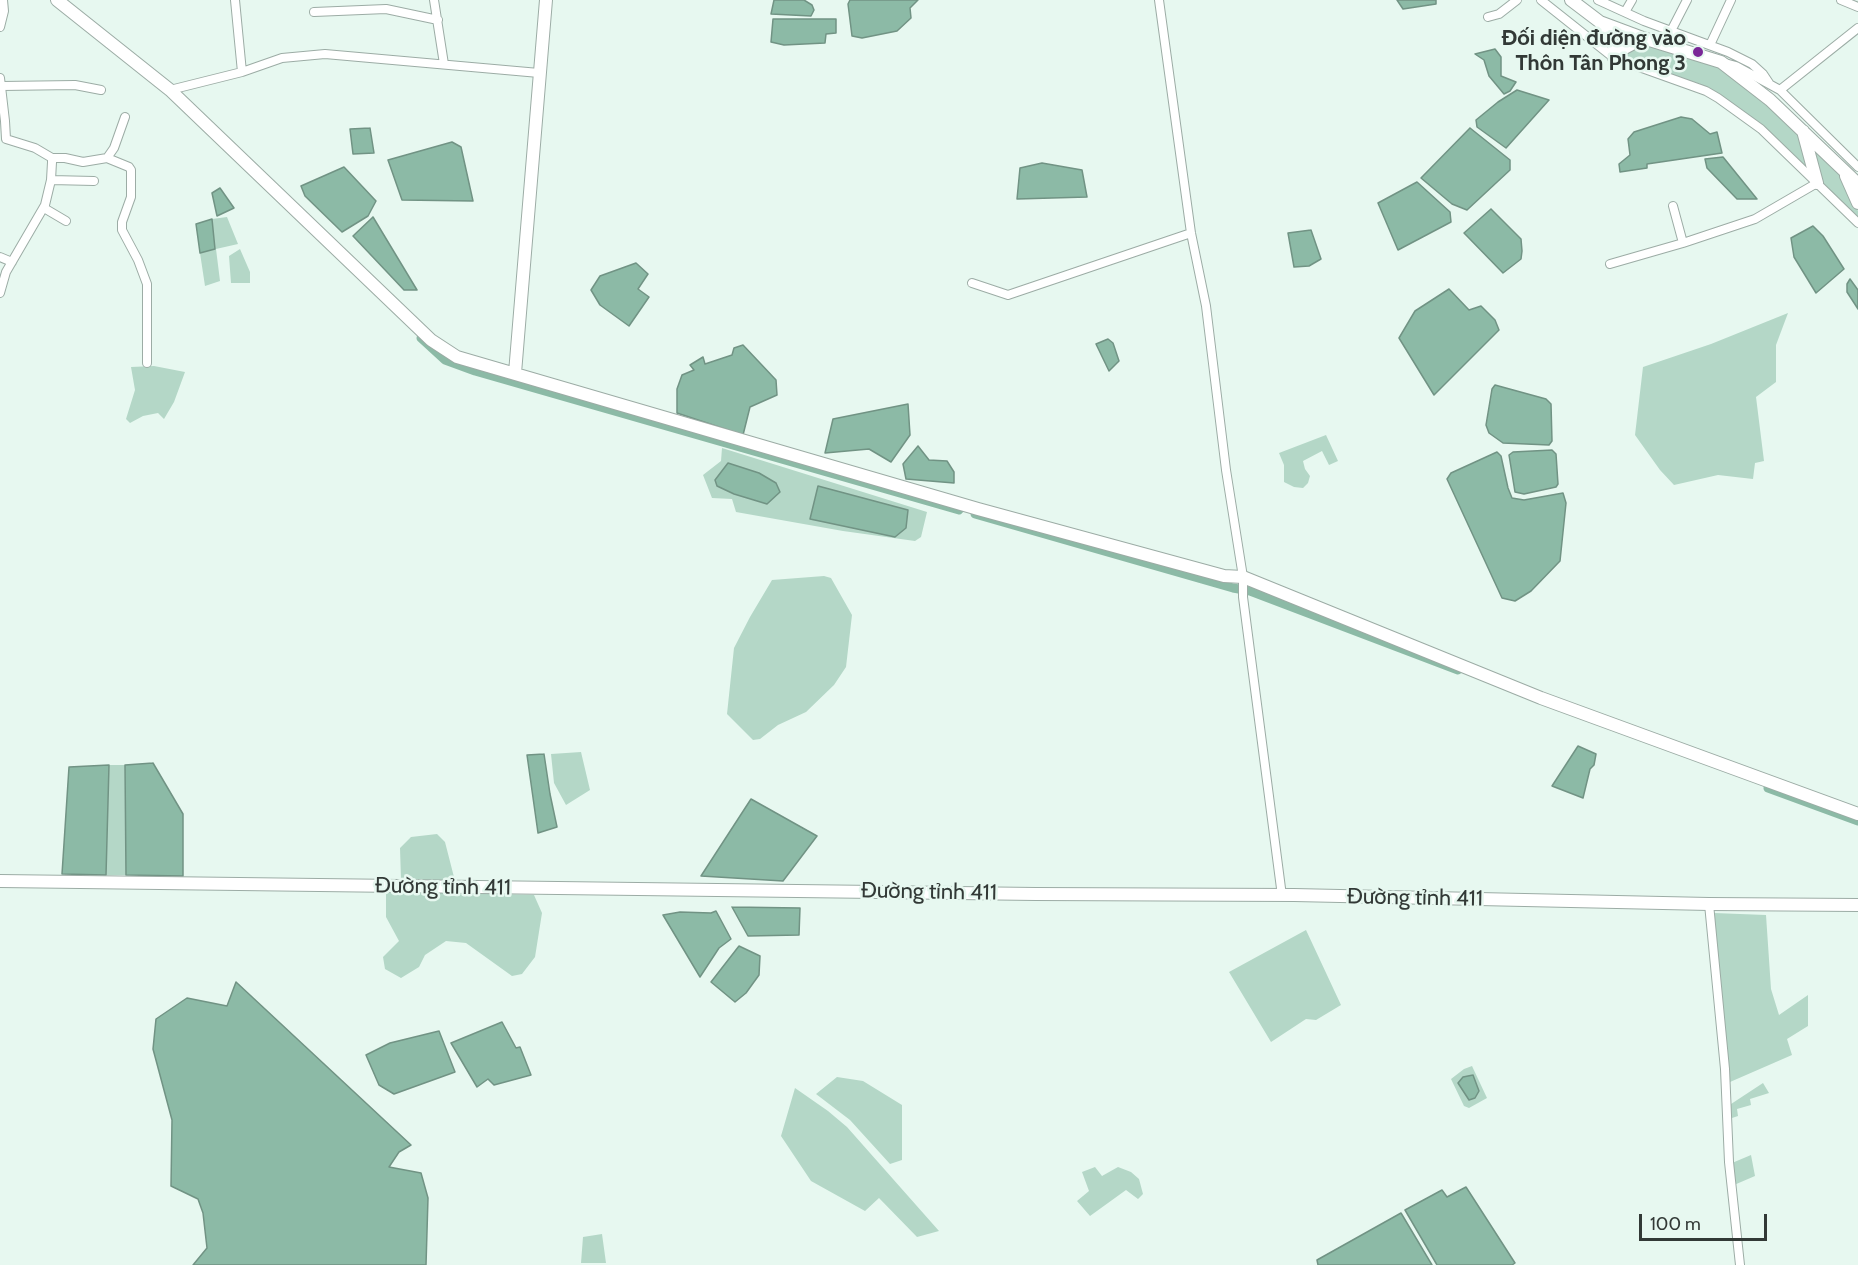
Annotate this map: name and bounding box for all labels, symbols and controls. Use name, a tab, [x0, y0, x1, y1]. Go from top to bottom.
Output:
place label: Đối diện đường vào Thôn Tân Phong 3	[1501, 26, 1686, 78]
marker: Đối diện đường vào Thôn Tân Phong 3	[1691, 45, 1705, 59]
street label: Đường tỉnh 411	[375, 873, 511, 901]
street label: Đường tỉnh 411	[861, 878, 997, 906]
street label: Đường tỉnh 411	[1347, 884, 1483, 912]
scale bar	[1642, 1202, 1770, 1240]
text: 100 m	[1650, 1213, 1701, 1235]

